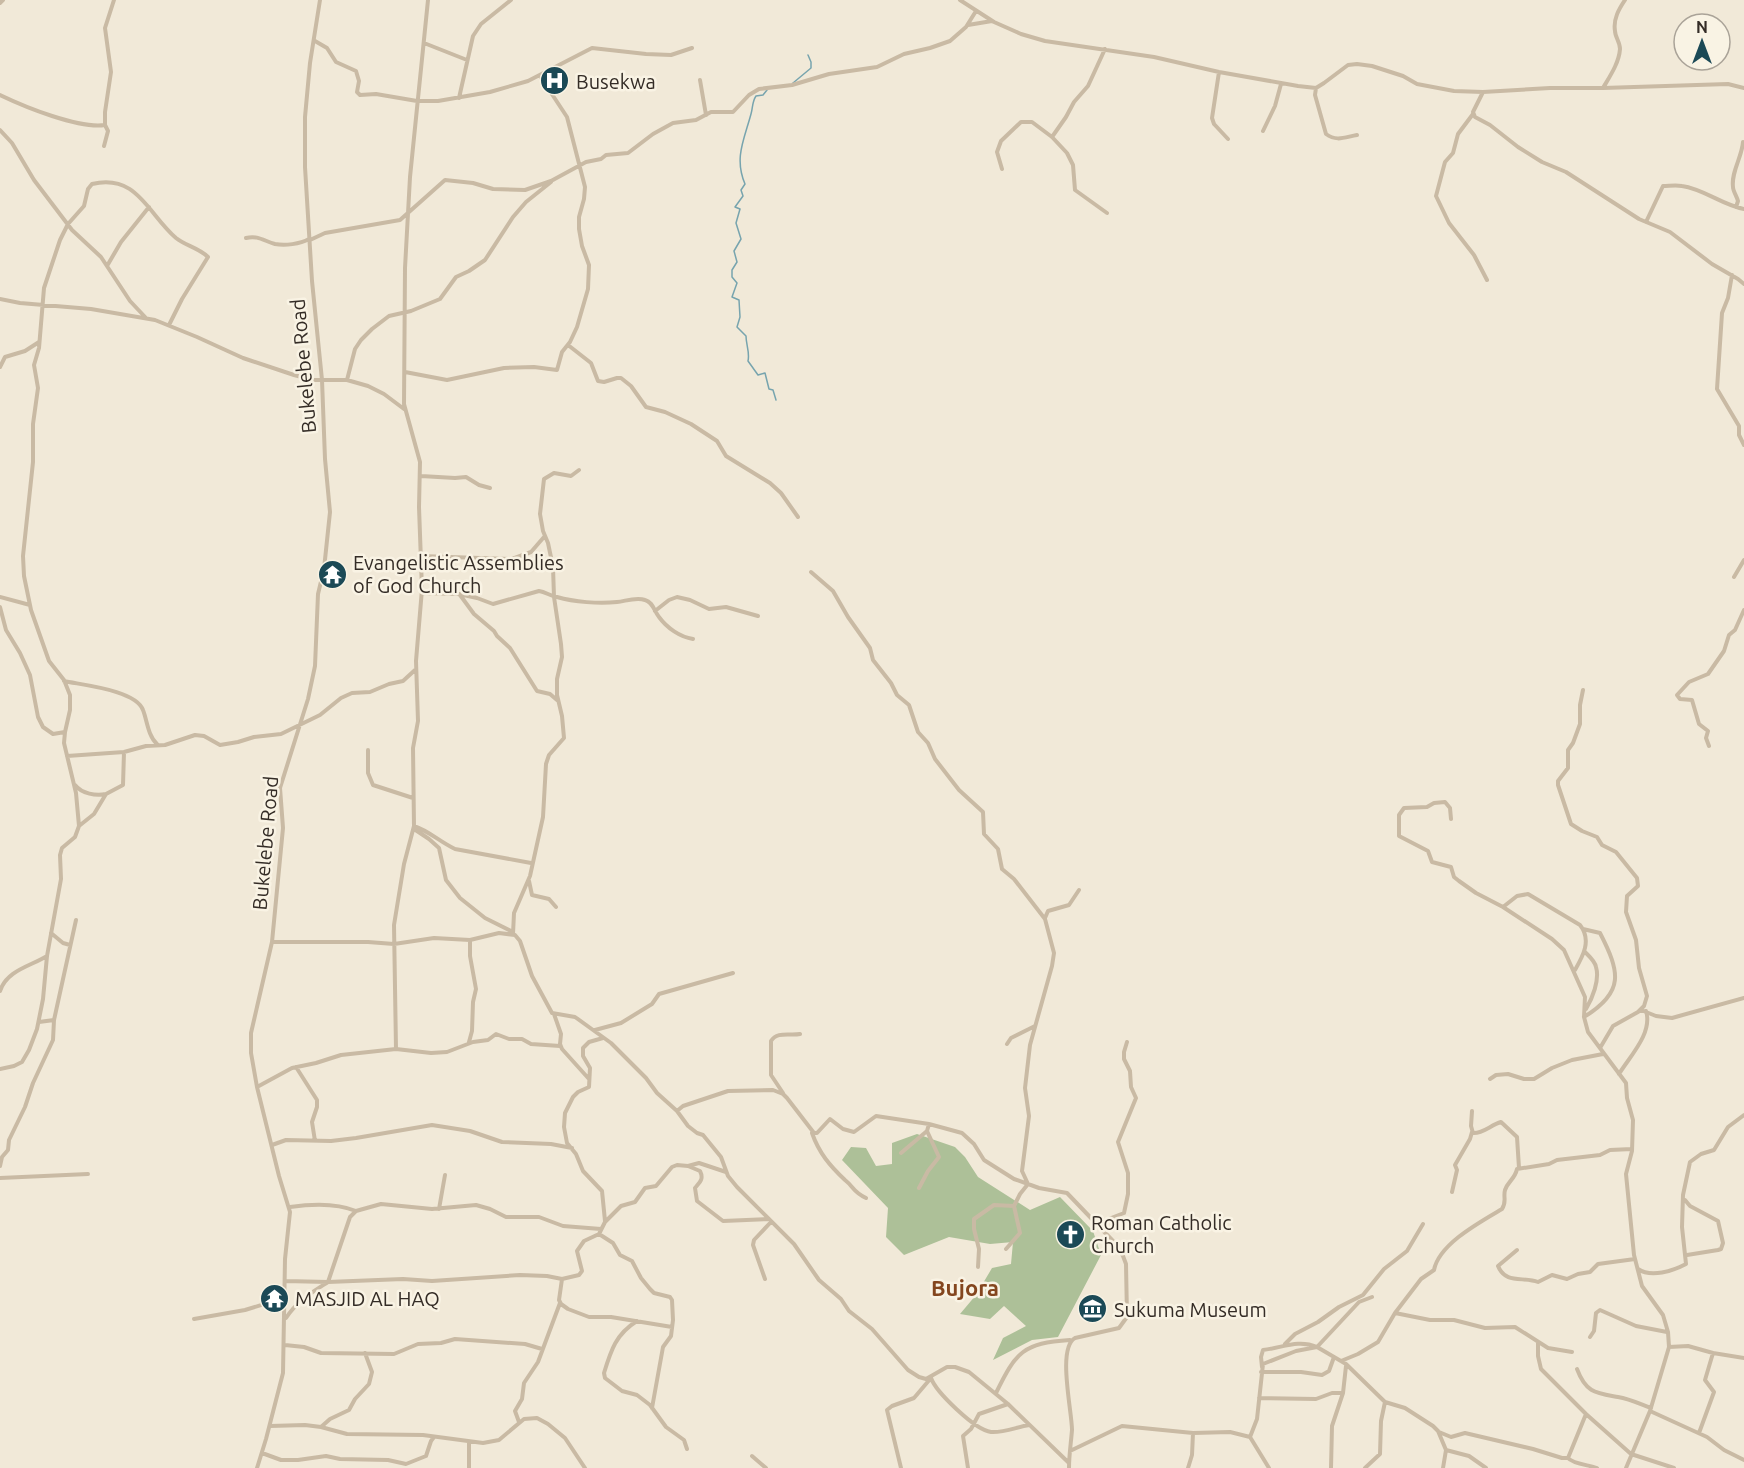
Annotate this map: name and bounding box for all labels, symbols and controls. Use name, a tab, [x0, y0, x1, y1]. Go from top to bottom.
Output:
north arrow	[1672, 12, 1732, 72]
text: N	[1696, 18, 1708, 36]
hospital icon: Busekwa	[539, 65, 571, 97]
place label: Busekwa	[576, 70, 656, 93]
street label: Bukelebe Road	[286, 298, 320, 434]
place label: Evangelistic Assemblies of God Church	[353, 551, 564, 597]
temple icon: Evangelistic Assemblies of God Church	[316, 558, 348, 590]
street label: Bukelebe Road	[248, 775, 282, 911]
place label: Roman Catholic Church	[1091, 1211, 1232, 1257]
church icon: Roman Catholic Church	[1054, 1218, 1086, 1250]
district label: Bujora	[931, 1275, 999, 1300]
temple icon: MASJID AL HAQ	[258, 1282, 290, 1314]
place label: MASJID AL HAQ	[295, 1287, 440, 1310]
museum icon: Sukuma Museum	[1077, 1293, 1109, 1325]
place label: Sukuma Museum	[1114, 1298, 1267, 1321]

